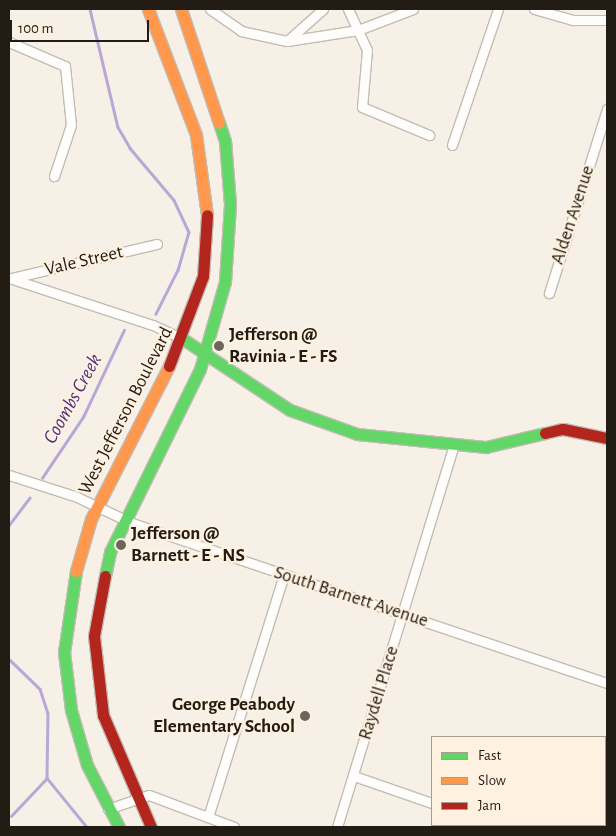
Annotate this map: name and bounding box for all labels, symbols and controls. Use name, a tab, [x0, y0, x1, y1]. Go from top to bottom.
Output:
scale bar	[12, 10, 151, 42]
text: 100 m	[18, 21, 53, 36]
street label: Alden Avenue	[546, 163, 600, 267]
street label: Vale Street	[43, 241, 125, 281]
street label: West Jefferson Boulevard	[74, 323, 178, 499]
place label: Jefferson @ Ravinia - E - FS	[229, 324, 337, 368]
marker: Jefferson @ Ravinia - E - FS	[213, 340, 225, 352]
water label: Coombs Creek	[39, 350, 107, 448]
place label: Jefferson @ Barnett - E - NS	[131, 523, 245, 567]
marker: Jefferson @ Barnett - E - NS	[115, 539, 127, 551]
street label: South Barnett Avenue	[271, 561, 431, 633]
street label: Raydell Place	[354, 643, 404, 743]
place label: George Peabody Elementary School	[153, 694, 295, 738]
marker: George Peabody Elementary School	[299, 710, 311, 722]
legend	[431, 736, 606, 826]
text: Fast	[478, 748, 501, 763]
text: Slow	[478, 773, 506, 788]
text: Jam	[478, 798, 501, 813]

